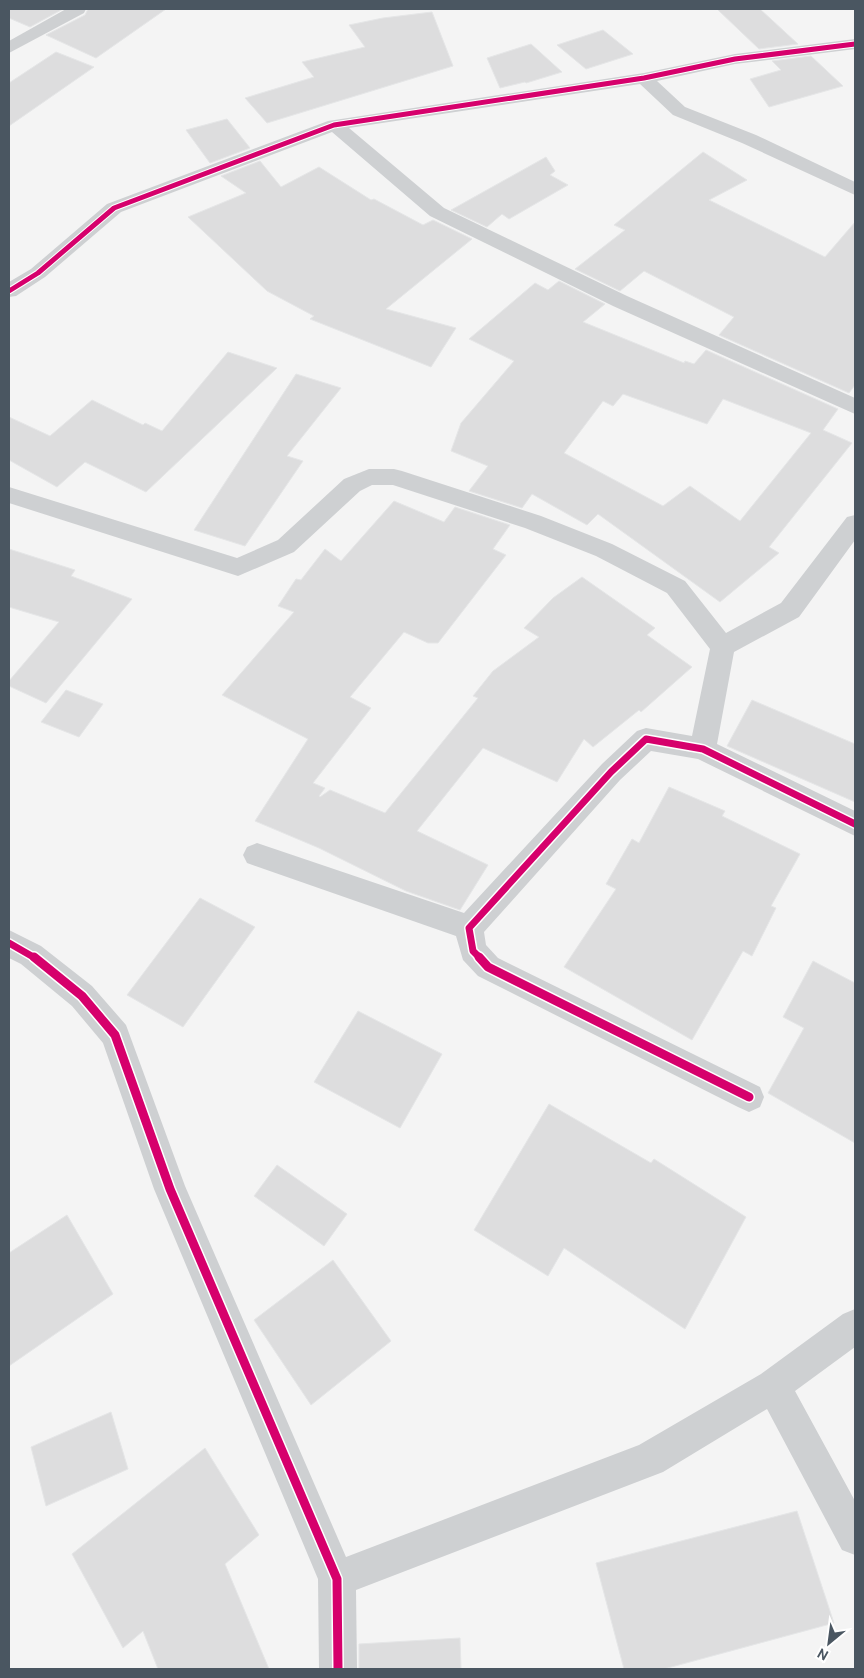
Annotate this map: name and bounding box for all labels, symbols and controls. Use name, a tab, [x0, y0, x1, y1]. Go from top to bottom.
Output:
north arrow	[804, 1618, 854, 1668]
text: N	[814, 1644, 831, 1665]

